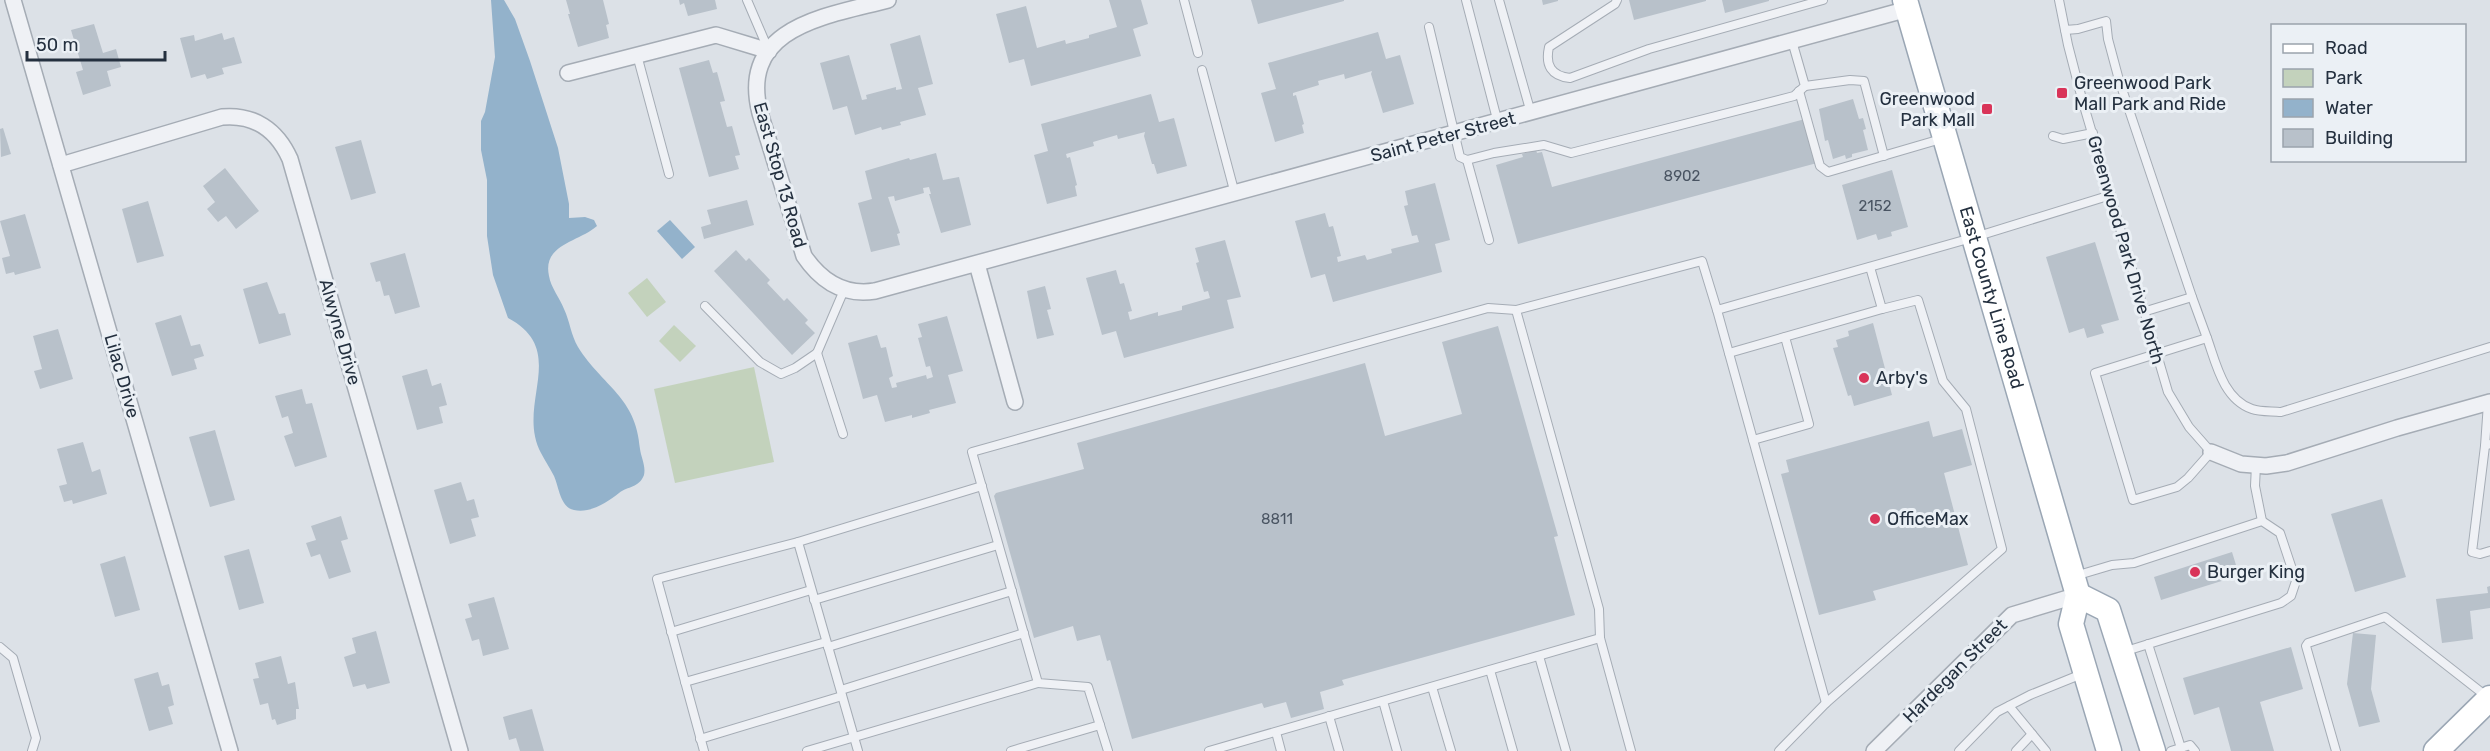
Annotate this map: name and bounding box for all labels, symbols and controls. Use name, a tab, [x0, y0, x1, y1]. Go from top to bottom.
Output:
scale bar	[27, 24, 165, 62]
legend	[2271, 24, 2466, 162]
text: 50 m	[36, 34, 79, 56]
text: Road	[2325, 37, 2368, 59]
text: Park	[2325, 67, 2363, 89]
place label: Greenwood Park Mall Park and Ride	[2074, 72, 2226, 115]
marker: Greenwood Park Mall Park and Ride	[2055, 86, 2069, 100]
place label: Greenwood Park Mall	[1880, 88, 1975, 131]
text: Water	[2325, 97, 2373, 119]
street label: East Stop 13 Road	[749, 100, 811, 250]
marker: Greenwood Park Mall	[1980, 102, 1994, 116]
street label: Saint Peter Street	[1368, 107, 1518, 167]
text: Building	[2325, 127, 2393, 149]
street label: Greenwood Park Drive North	[2083, 133, 2169, 367]
house number: 8902	[1664, 167, 1701, 185]
house number: 2152	[1859, 197, 1892, 215]
street label: East County Line Road	[1955, 204, 2029, 392]
street label: Alwyne Drive	[314, 276, 366, 388]
street label: Lilac Drive	[100, 331, 144, 421]
place label: Arby's	[1876, 367, 1928, 389]
marker: Arby's	[1857, 371, 1871, 385]
place label: OfficeMax	[1887, 508, 1969, 530]
house number: 8811	[1261, 510, 1293, 528]
marker: OfficeMax	[1868, 512, 1882, 526]
place label: Burger King	[2207, 561, 2305, 583]
marker: Burger King	[2188, 565, 2202, 579]
street label: Hardegan Street	[1898, 614, 2012, 728]

